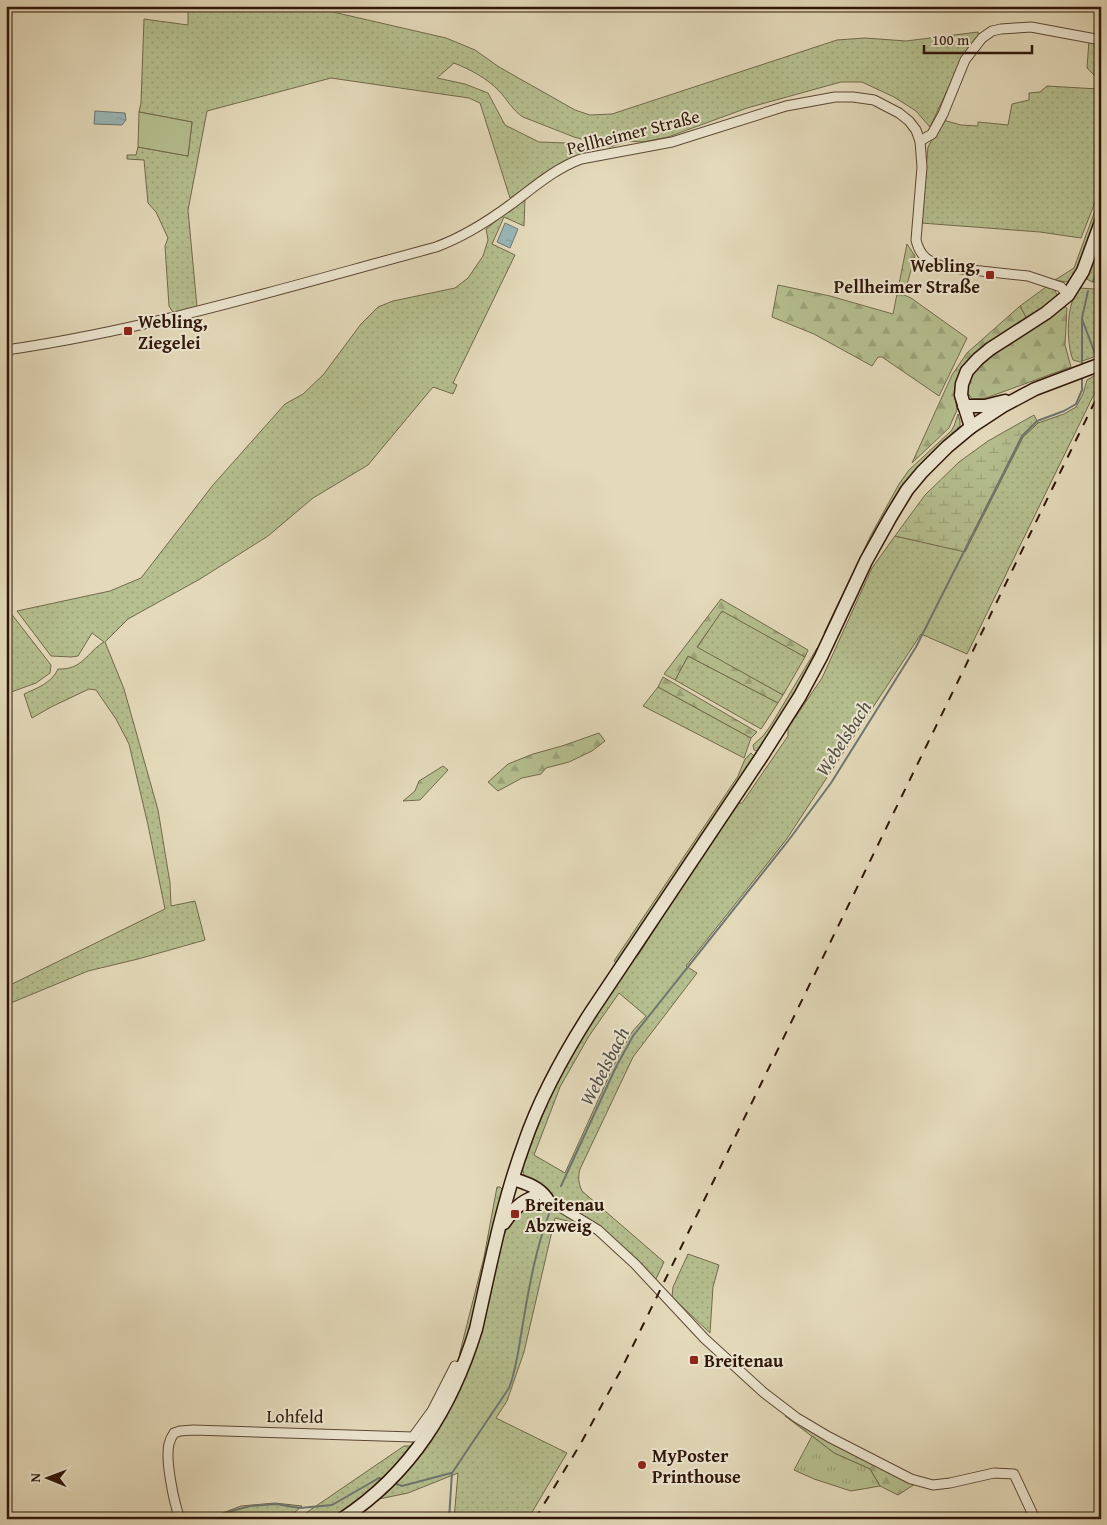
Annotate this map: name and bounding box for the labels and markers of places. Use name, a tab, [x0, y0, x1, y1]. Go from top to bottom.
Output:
place label: Webling, Pellheimer Straße	[834, 252, 980, 300]
marker: Webling, Pellheimer Straße	[984, 269, 996, 281]
place label: Webling, Ziegelei	[138, 308, 208, 356]
marker: Webling, Ziegelei	[122, 325, 134, 337]
place label: Breitenau Abzweig	[525, 1191, 605, 1239]
marker: Breitenau Abzweig	[509, 1208, 521, 1220]
place label: Breitenau	[704, 1347, 784, 1374]
marker: Breitenau	[688, 1354, 700, 1366]
place label: MyPoster Printhouse	[652, 1442, 741, 1490]
marker: MyPoster Printhouse	[636, 1459, 648, 1471]

